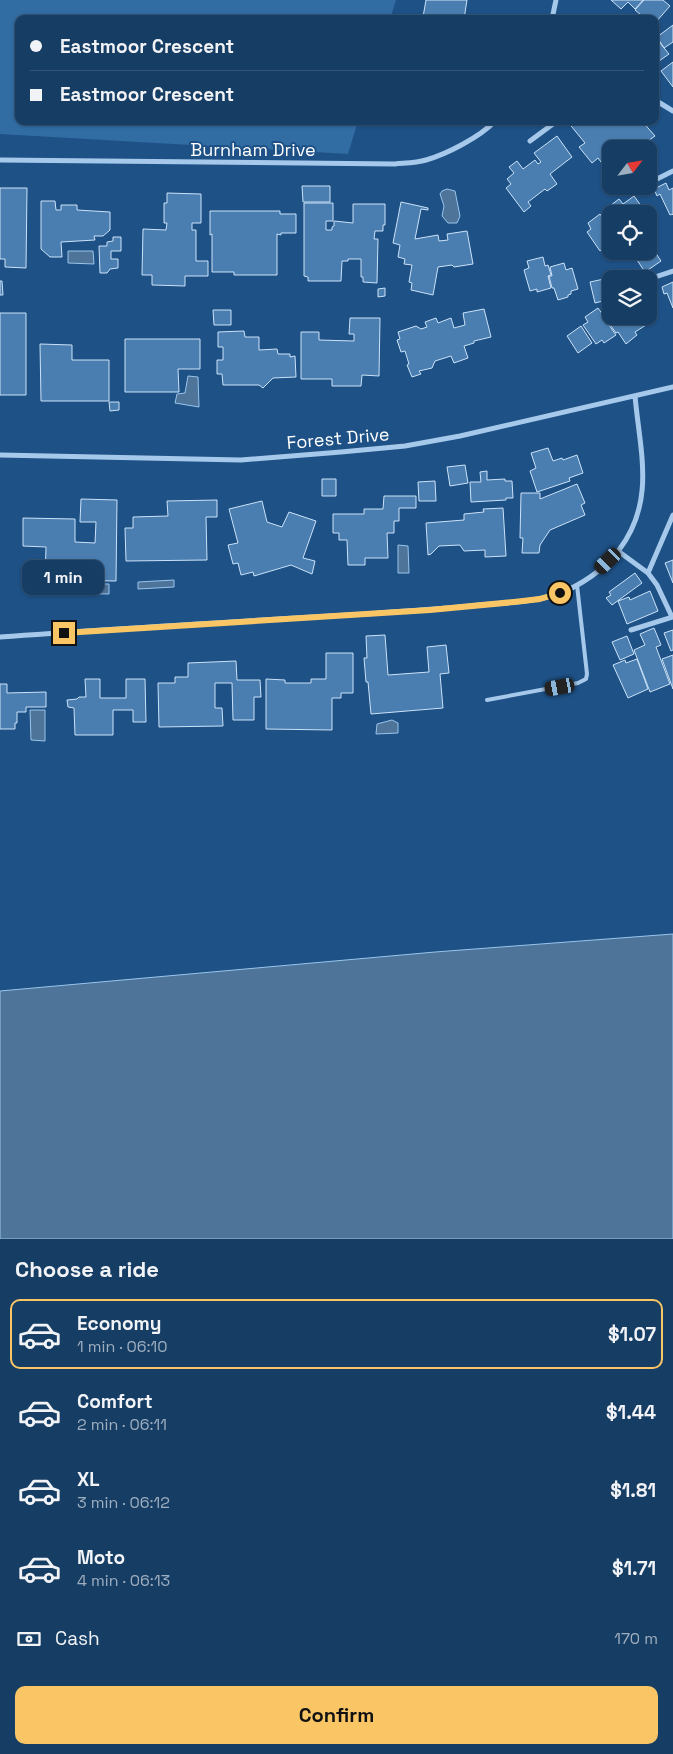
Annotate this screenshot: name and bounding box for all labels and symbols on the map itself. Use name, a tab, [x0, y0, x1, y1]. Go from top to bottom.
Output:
street label: Burnham Drive	[190, 138, 316, 161]
north arrow	[602, 140, 658, 195]
street label: Forest Drive	[286, 422, 390, 454]
car	[591, 545, 624, 577]
callout: 1 min	[23, 560, 105, 596]
route start	[549, 582, 571, 604]
route end	[53, 622, 75, 644]
car	[543, 677, 576, 697]

